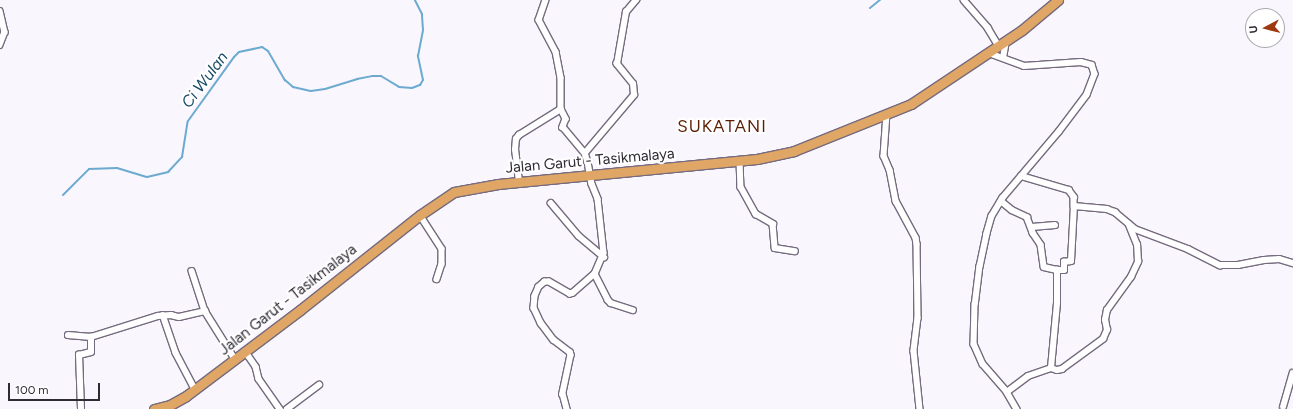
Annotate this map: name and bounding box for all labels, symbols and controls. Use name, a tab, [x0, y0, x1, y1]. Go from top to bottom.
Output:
north arrow	[1245, 8, 1285, 48]
text: U	[1247, 25, 1261, 34]
water label: Ci Wulan	[178, 48, 232, 112]
district label: SUKATANI	[677, 117, 767, 137]
street label: Jalan Garut - Tasikmalaya	[505, 145, 675, 177]
street label: Jalan Garut - Tasikmalaya	[216, 241, 360, 359]
scale bar	[10, 375, 102, 401]
text: 100 m	[15, 383, 49, 397]

